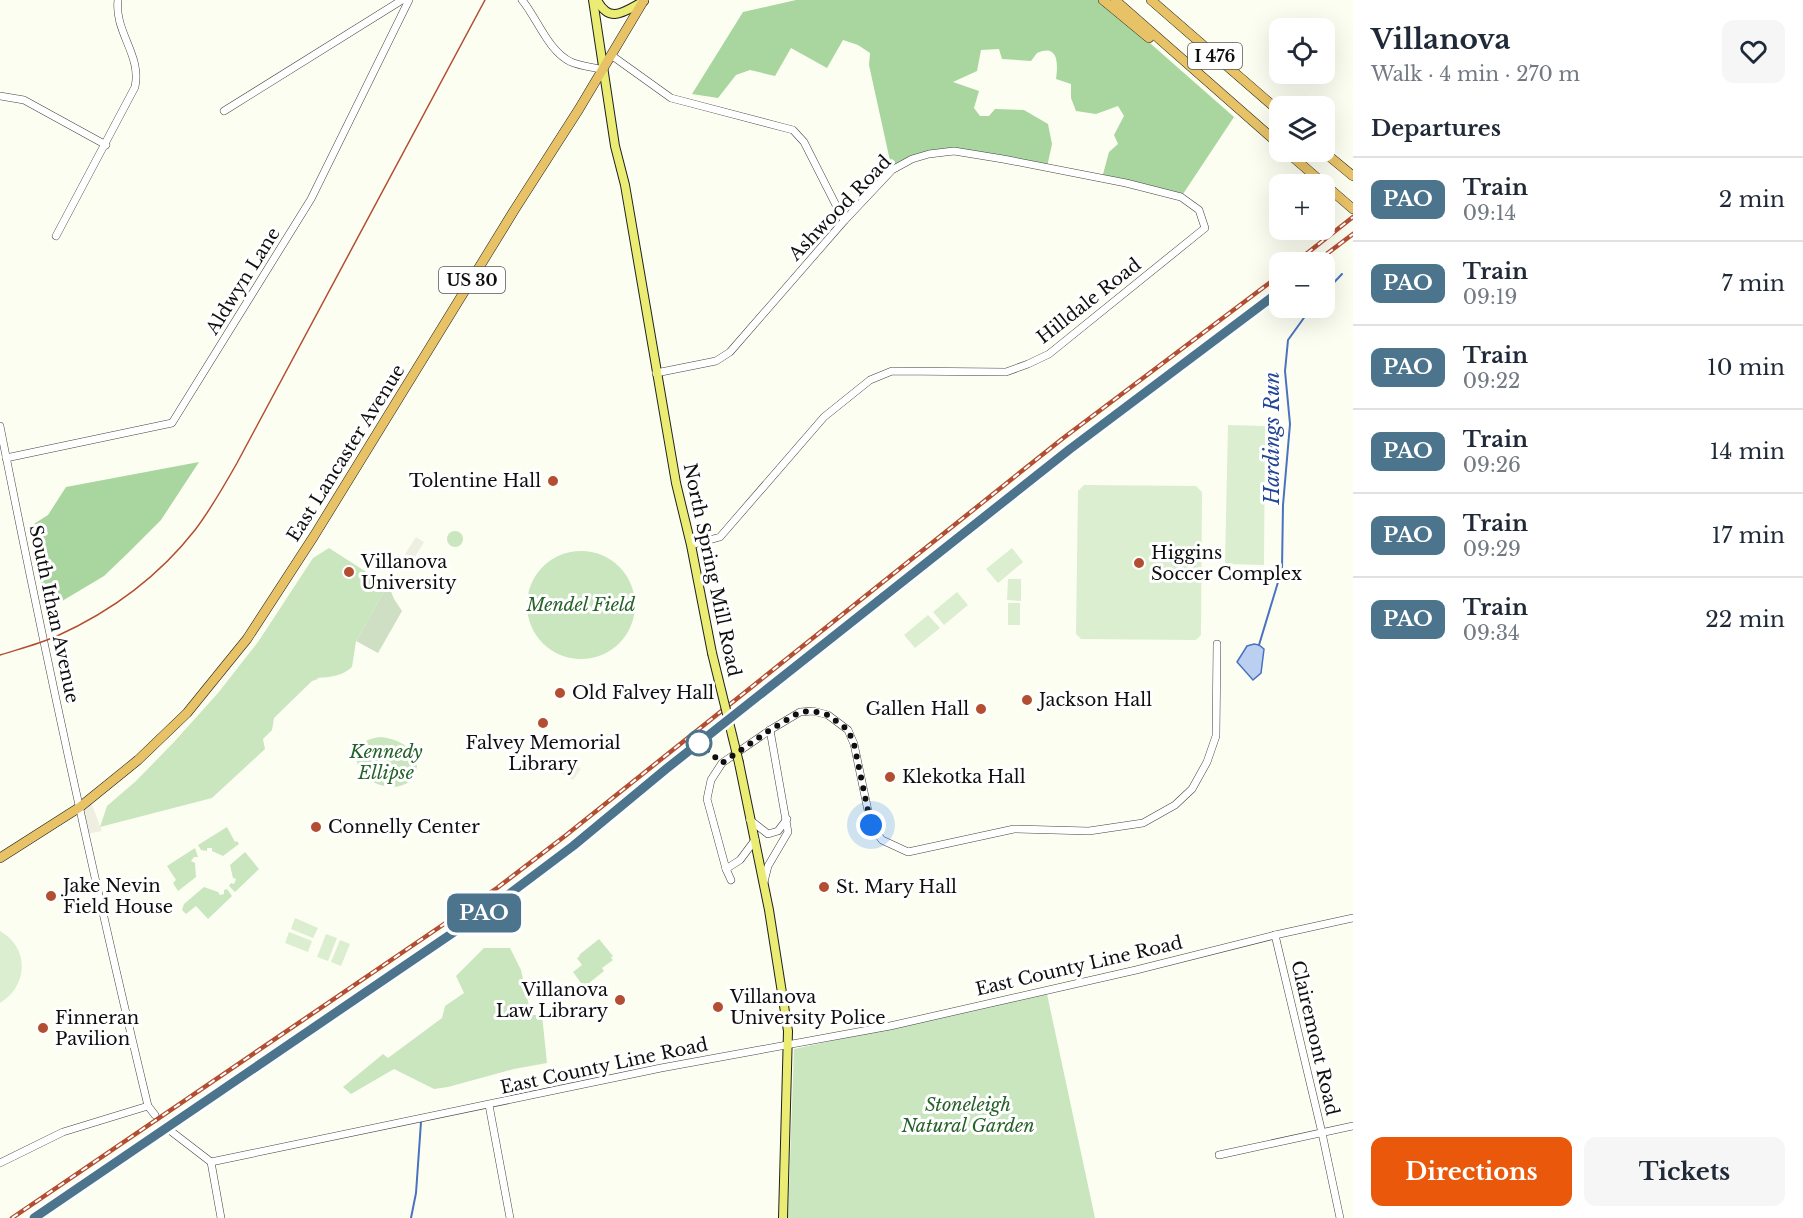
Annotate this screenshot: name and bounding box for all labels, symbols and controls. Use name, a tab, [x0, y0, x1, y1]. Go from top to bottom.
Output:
map controls	[1269, 18, 1335, 318]
button: locate	[1269, 18, 1335, 84]
button: heart	[1722, 20, 1785, 83]
text: Villanova	[1371, 22, 1511, 57]
road number: I 476	[1188, 43, 1242, 69]
text: Walk · 4 min · 270 m	[1371, 62, 1580, 86]
button: layers	[1269, 96, 1335, 162]
text: Departures	[1371, 115, 1501, 142]
street label: Ashwood Road	[783, 151, 896, 266]
button: +	[1269, 174, 1335, 240]
text: Train	[1463, 174, 1528, 201]
text: PAO	[1383, 186, 1433, 212]
text: 2 min	[1719, 186, 1785, 213]
text: 09:14	[1463, 201, 1516, 225]
street label: Aldwyn Lane	[201, 223, 285, 339]
button: −	[1269, 252, 1335, 318]
street label: Hilldale Road	[1033, 254, 1145, 348]
text: Train	[1463, 258, 1528, 285]
road number: US 30	[439, 267, 505, 293]
text: PAO	[1383, 270, 1433, 296]
text: 7 min	[1721, 270, 1785, 297]
text: 09:19	[1463, 285, 1517, 309]
text: Train	[1463, 342, 1528, 369]
text: PAO	[1383, 354, 1433, 380]
text: 10 min	[1707, 354, 1785, 381]
street label: East Lancaster Avenue	[282, 360, 410, 546]
text: 09:22	[1463, 369, 1520, 393]
water label: Hardings Run	[1260, 372, 1284, 505]
text: Train	[1463, 426, 1528, 453]
text: PAO	[1383, 438, 1433, 464]
text: 14 min	[1710, 438, 1785, 465]
text: 09:26	[1463, 453, 1521, 477]
street label: North Spring Mill Road	[679, 461, 745, 679]
place label: Tolentine Hall	[409, 470, 541, 492]
marker: Tolentine Hall	[546, 474, 560, 488]
text: Train	[1463, 510, 1528, 537]
text: PAO	[1383, 522, 1433, 548]
text: 17 min	[1712, 522, 1785, 549]
street label: South Ithan Avenue	[24, 523, 84, 705]
text: 09:29	[1463, 537, 1521, 561]
place label: Higgins Soccer Complex	[1151, 542, 1302, 585]
place label: Villanova University	[360, 551, 457, 594]
marker: Higgins Soccer Complex	[1132, 556, 1146, 570]
marker: Villanova University	[342, 565, 356, 579]
park label: Mendel Field	[526, 594, 636, 616]
text: Train	[1463, 594, 1528, 621]
text: PAO	[1383, 606, 1433, 632]
text: 22 min	[1705, 606, 1785, 633]
text: 09:34	[1463, 621, 1520, 645]
place label: Old Falvey Hall	[572, 682, 714, 704]
marker: Old Falvey Hall	[553, 686, 567, 700]
place label: Jackson Hall	[1037, 689, 1152, 711]
marker: Jackson Hall	[1020, 693, 1034, 707]
place label: Gallen Hall	[865, 698, 969, 720]
marker: Gallen Hall	[974, 702, 988, 716]
marker: Falvey Memorial Library	[536, 716, 550, 730]
unlabelled marker	[686, 730, 712, 756]
place label: Falvey Memorial Library	[465, 732, 621, 775]
park label: Kennedy Ellipse	[348, 741, 423, 784]
place label: Klekotka Hall	[902, 766, 1026, 788]
marker: Klekotka Hall	[883, 770, 897, 784]
your location	[856, 810, 886, 840]
place label: Connelly Center	[328, 816, 480, 838]
marker: Connelly Center	[309, 820, 323, 834]
place label: Jake Nevin Field House	[61, 875, 173, 918]
place label: St. Mary Hall	[836, 876, 957, 898]
marker: St. Mary Hall	[817, 880, 831, 894]
marker: Jake Nevin Field House	[44, 889, 58, 903]
line badge: PAO	[450, 894, 518, 932]
text: PAO	[459, 900, 509, 926]
street label: East County Line Road	[973, 931, 1185, 1001]
street label: Clairemont Road	[1286, 958, 1344, 1118]
place label: Villanova Law Library	[496, 979, 608, 1022]
place label: Villanova University Police	[729, 986, 886, 1029]
marker: Villanova Law Library	[613, 993, 627, 1007]
marker: Villanova University Police	[711, 1000, 725, 1014]
place label: Finneran Pavilion	[55, 1007, 139, 1050]
marker: Finneran Pavilion	[36, 1021, 50, 1035]
street label: East County Line Road	[498, 1033, 710, 1099]
park label: Stoneleigh Natural Garden	[900, 1094, 1035, 1137]
button: Directions	[1371, 1137, 1572, 1206]
button: Tickets	[1584, 1137, 1785, 1206]

